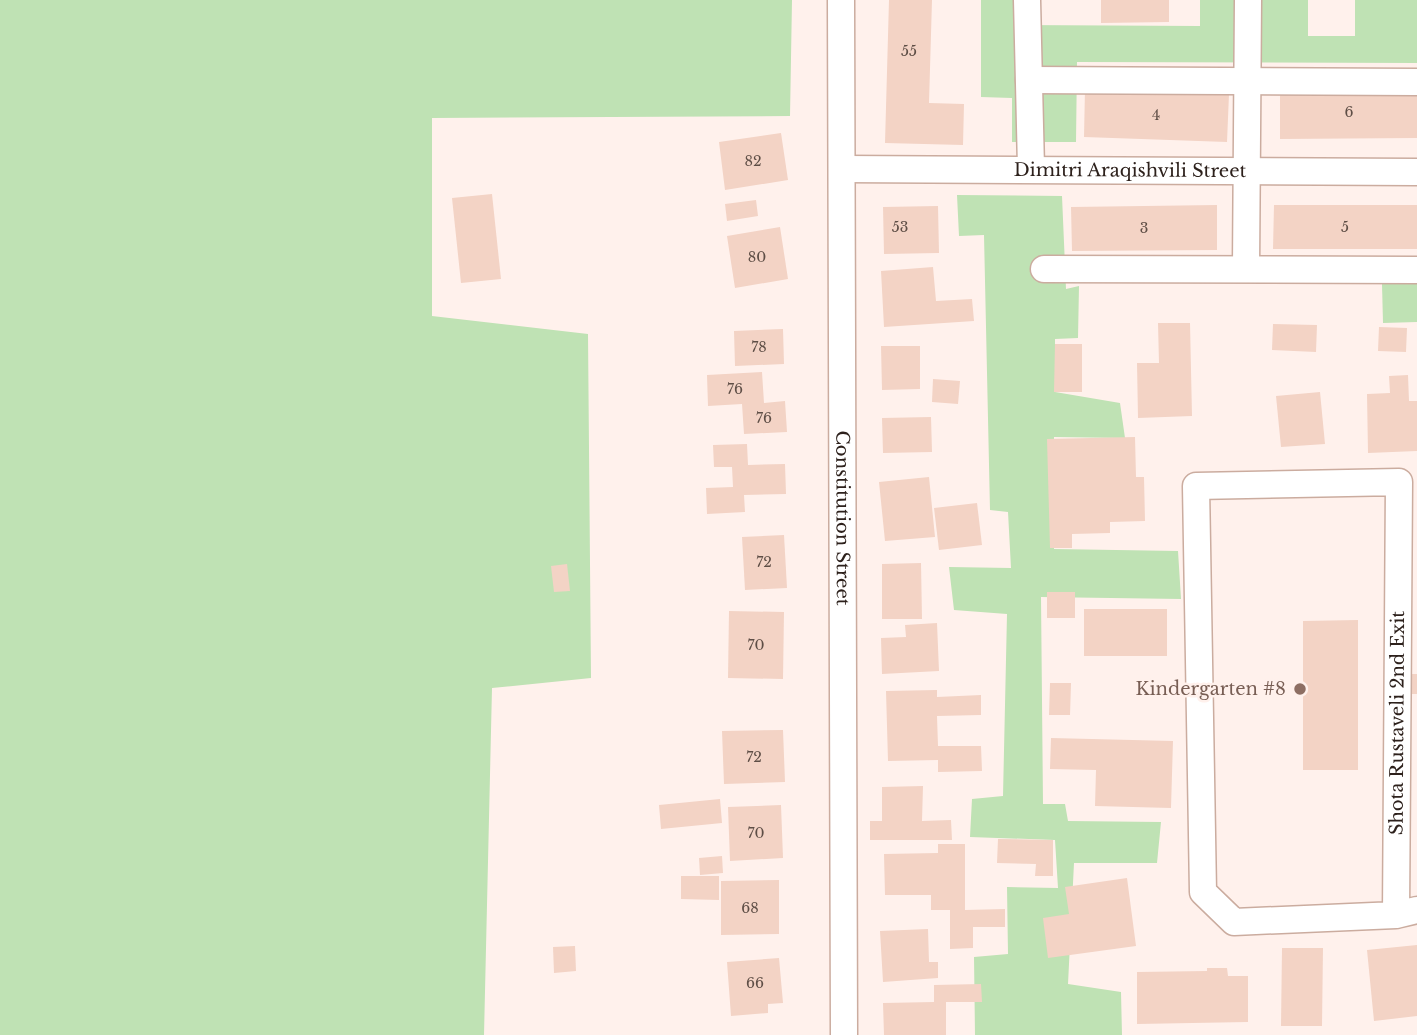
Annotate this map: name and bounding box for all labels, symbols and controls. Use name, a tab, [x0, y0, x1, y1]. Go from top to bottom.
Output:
house number: 55	[901, 42, 917, 60]
house number: 6	[1344, 103, 1354, 121]
house number: 4	[1152, 106, 1160, 124]
house number: 82	[744, 152, 762, 170]
street label: Dimitri Araqishvili Street	[1014, 159, 1247, 182]
house number: 53	[892, 218, 908, 236]
house number: 5	[1341, 218, 1349, 236]
house number: 3	[1140, 219, 1148, 237]
house number: 80	[748, 248, 766, 266]
house number: 78	[751, 338, 767, 356]
house number: 76	[727, 380, 743, 398]
house number: 76	[756, 409, 772, 427]
street label: Constitution Street	[831, 430, 854, 606]
house number: 72	[756, 553, 772, 571]
street label: Shota Rustaveli 2nd Exit	[1386, 611, 1409, 835]
house number: 70	[747, 636, 765, 654]
place label: Kindergarten #8	[1135, 678, 1286, 700]
marker: Kindergarten #8	[1292, 681, 1308, 697]
house number: 72	[746, 748, 762, 766]
house number: 70	[747, 824, 765, 842]
house number: 68	[741, 899, 759, 917]
house number: 66	[746, 974, 764, 992]

